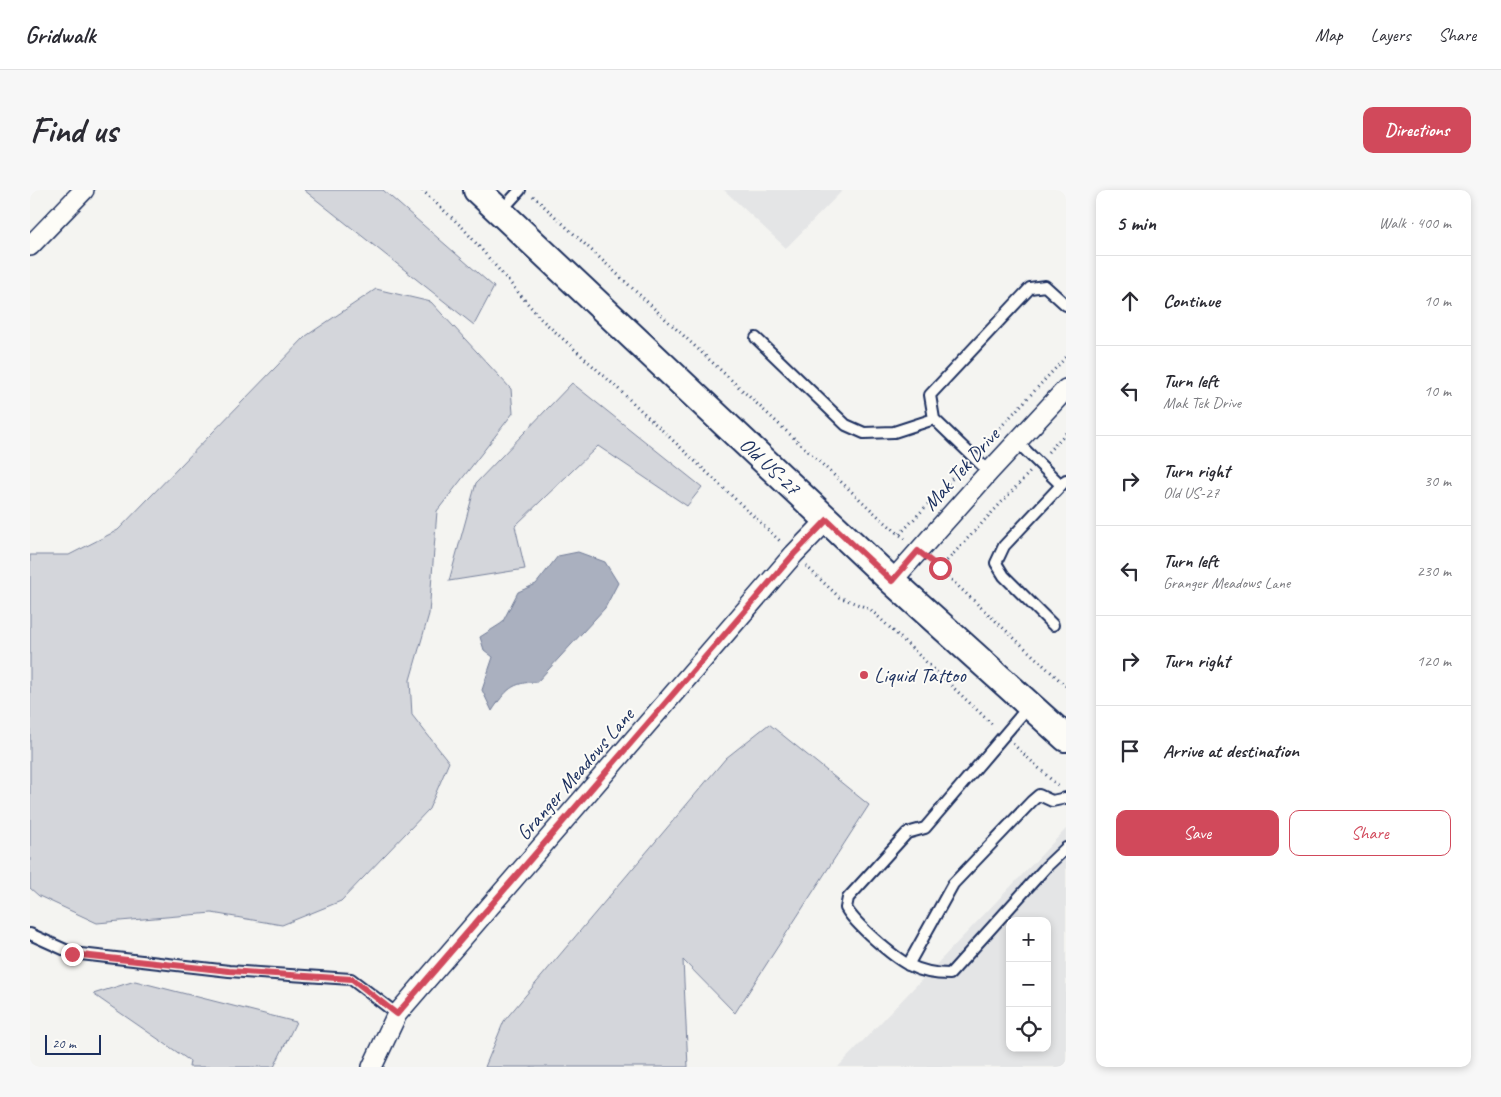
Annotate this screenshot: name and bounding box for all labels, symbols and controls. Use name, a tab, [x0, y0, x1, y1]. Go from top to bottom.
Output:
text: Gridwalk	[25, 20, 95, 50]
text: Map	[1315, 24, 1343, 46]
text: Layers	[1371, 24, 1410, 46]
text: Share	[1438, 24, 1476, 46]
button: Directions	[1363, 107, 1471, 153]
text: Find us	[30, 108, 117, 153]
text: 5 min	[1116, 210, 1156, 236]
text: Walk · 400 m	[1379, 213, 1451, 233]
icon: ahead	[1116, 287, 1144, 315]
text: Continue	[1163, 289, 1220, 313]
text: 10 m	[1424, 291, 1451, 311]
text: Turn left	[1163, 369, 1218, 393]
icon: left	[1116, 377, 1144, 405]
text: 10 m	[1424, 381, 1451, 401]
text: Mak Tek Drive	[1163, 393, 1241, 413]
street label: Mak Tek Drive	[917, 421, 1006, 516]
street label: Old US-27	[734, 431, 807, 502]
text: Turn right	[1163, 459, 1230, 483]
icon: right	[1116, 467, 1144, 495]
text: 30 m	[1424, 471, 1451, 491]
text: Old US-27	[1163, 483, 1219, 503]
text: Turn left	[1163, 549, 1218, 573]
route start	[929, 557, 952, 580]
icon: left	[1116, 557, 1144, 585]
text: 230 m	[1417, 561, 1451, 581]
text: Granger Meadows Lane	[1163, 573, 1290, 593]
icon: right	[1116, 647, 1144, 675]
text: Turn right	[1163, 649, 1230, 673]
text: 120 m	[1417, 651, 1451, 671]
place label: Liquid Tattoo	[874, 662, 967, 688]
marker: Liquid Tattoo	[858, 669, 870, 681]
street label: Granger Meadows Lane	[510, 701, 641, 846]
icon: arrive	[1116, 737, 1144, 765]
text: Arrive at destination	[1163, 739, 1299, 763]
button: Save	[1116, 810, 1279, 856]
button: Share	[1289, 810, 1451, 856]
map controls	[1006, 917, 1051, 1052]
button: +	[1006, 917, 1051, 962]
route end	[61, 943, 84, 966]
button: −	[1006, 962, 1051, 1007]
button: locate	[1006, 1007, 1051, 1052]
scale bar	[45, 1032, 101, 1055]
text: 20 m	[52, 1035, 76, 1052]

